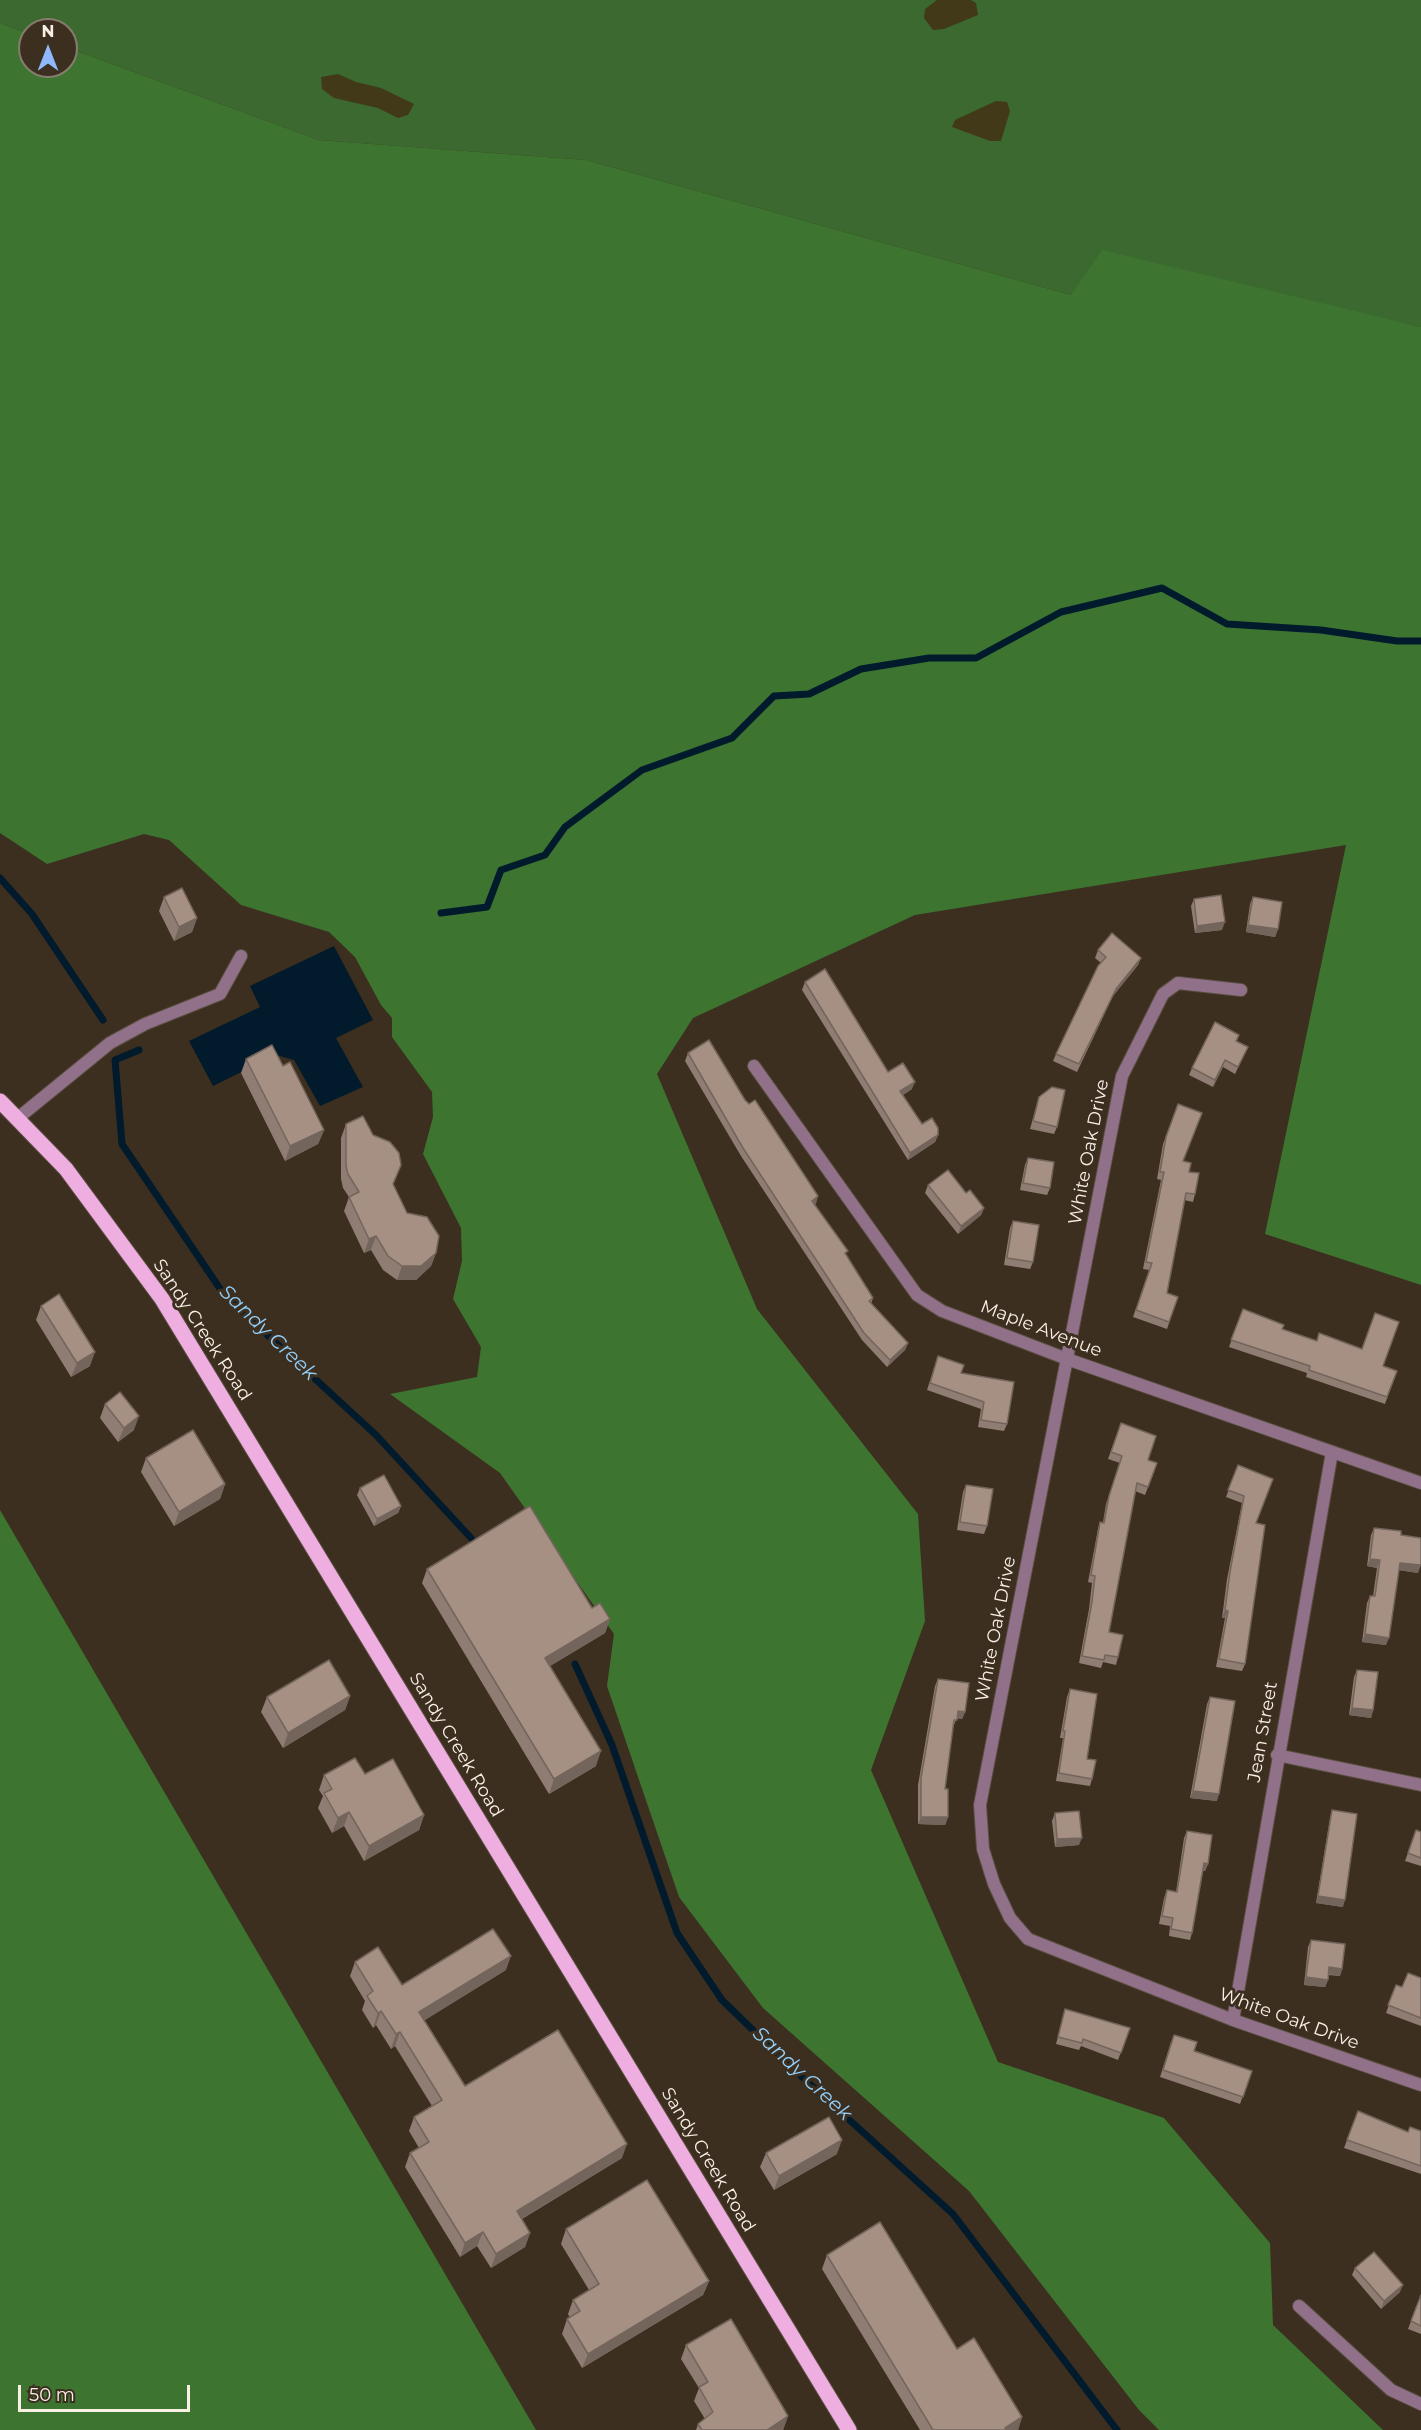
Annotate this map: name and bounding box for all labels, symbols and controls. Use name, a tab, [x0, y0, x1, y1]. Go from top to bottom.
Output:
north arrow	[18, 18, 78, 78]
text: N	[42, 22, 54, 41]
street label: White Oak Drive	[1064, 1078, 1114, 1226]
street label: Sandy Creek Road	[148, 1255, 256, 1405]
water label: Sandy Creek	[214, 1280, 322, 1386]
street label: Maple Avenue	[977, 1296, 1105, 1362]
street label: White Oak Drive	[971, 1555, 1021, 1703]
street label: Sandy Creek Road	[404, 1669, 508, 1821]
street label: Jean Street	[1244, 1680, 1282, 1784]
street label: White Oak Drive	[1216, 1984, 1362, 2054]
water label: Sandy Creek	[747, 2022, 857, 2126]
street label: Sandy Creek Road	[656, 2084, 760, 2236]
scale bar	[21, 2373, 194, 2411]
text: 50 m	[29, 2384, 75, 2406]

